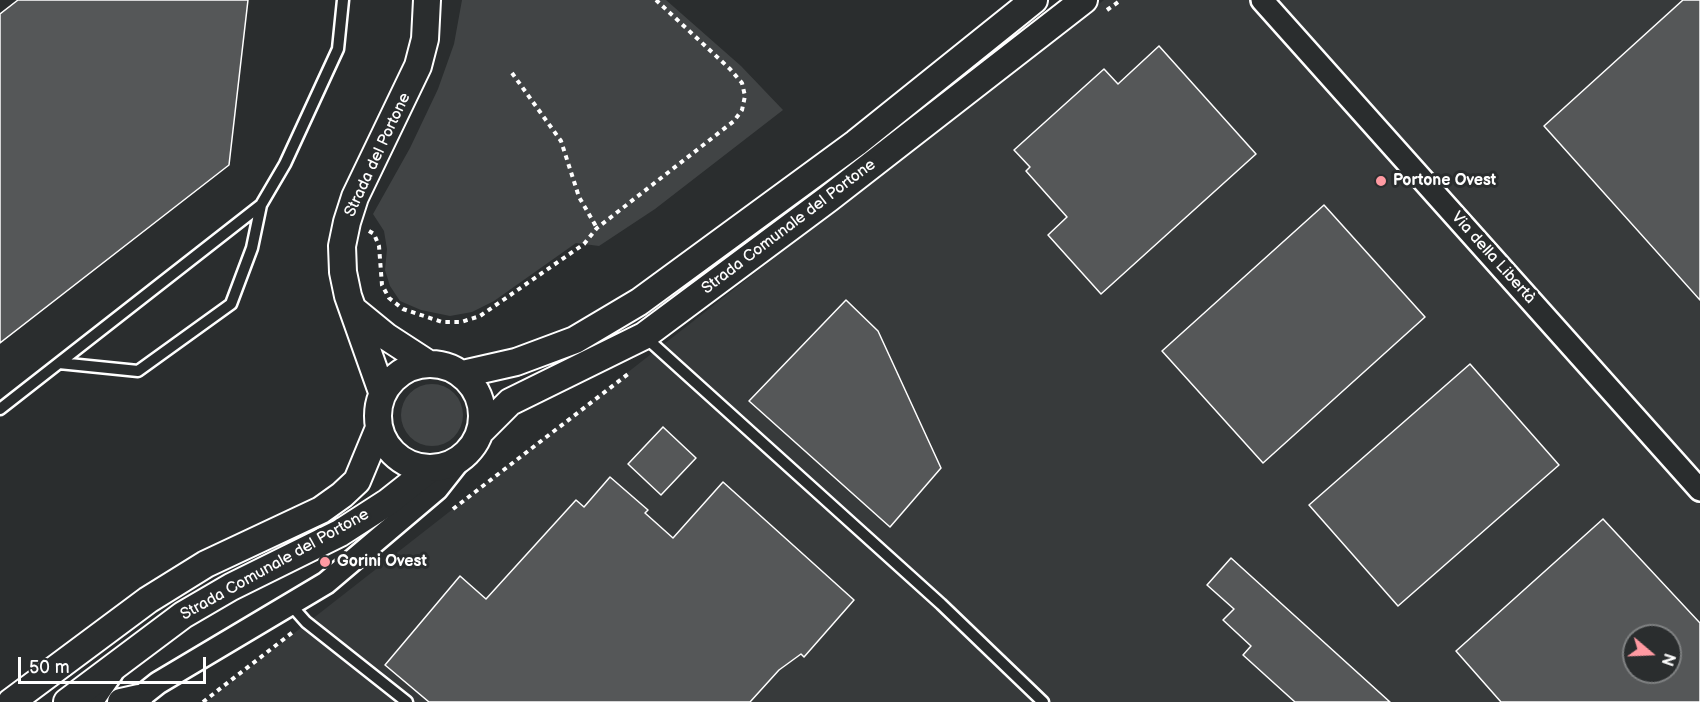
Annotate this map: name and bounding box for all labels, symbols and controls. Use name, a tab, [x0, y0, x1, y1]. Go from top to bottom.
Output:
street label: Strada del Portone	[341, 90, 415, 220]
street label: Strada Comunale del Portone	[698, 155, 880, 299]
place label: Portone Ovest	[1393, 171, 1496, 191]
marker: Portone Ovest	[1374, 174, 1388, 188]
street label: Via della Libertà	[1447, 208, 1539, 308]
street label: Strada Comunale del Portone	[177, 505, 373, 625]
place label: Gorini Ovest	[337, 552, 427, 572]
marker: Gorini Ovest	[318, 555, 332, 569]
north arrow	[1622, 624, 1682, 684]
scale bar	[21, 645, 208, 683]
text: N	[1657, 651, 1679, 668]
text: 50 m	[29, 657, 70, 678]

